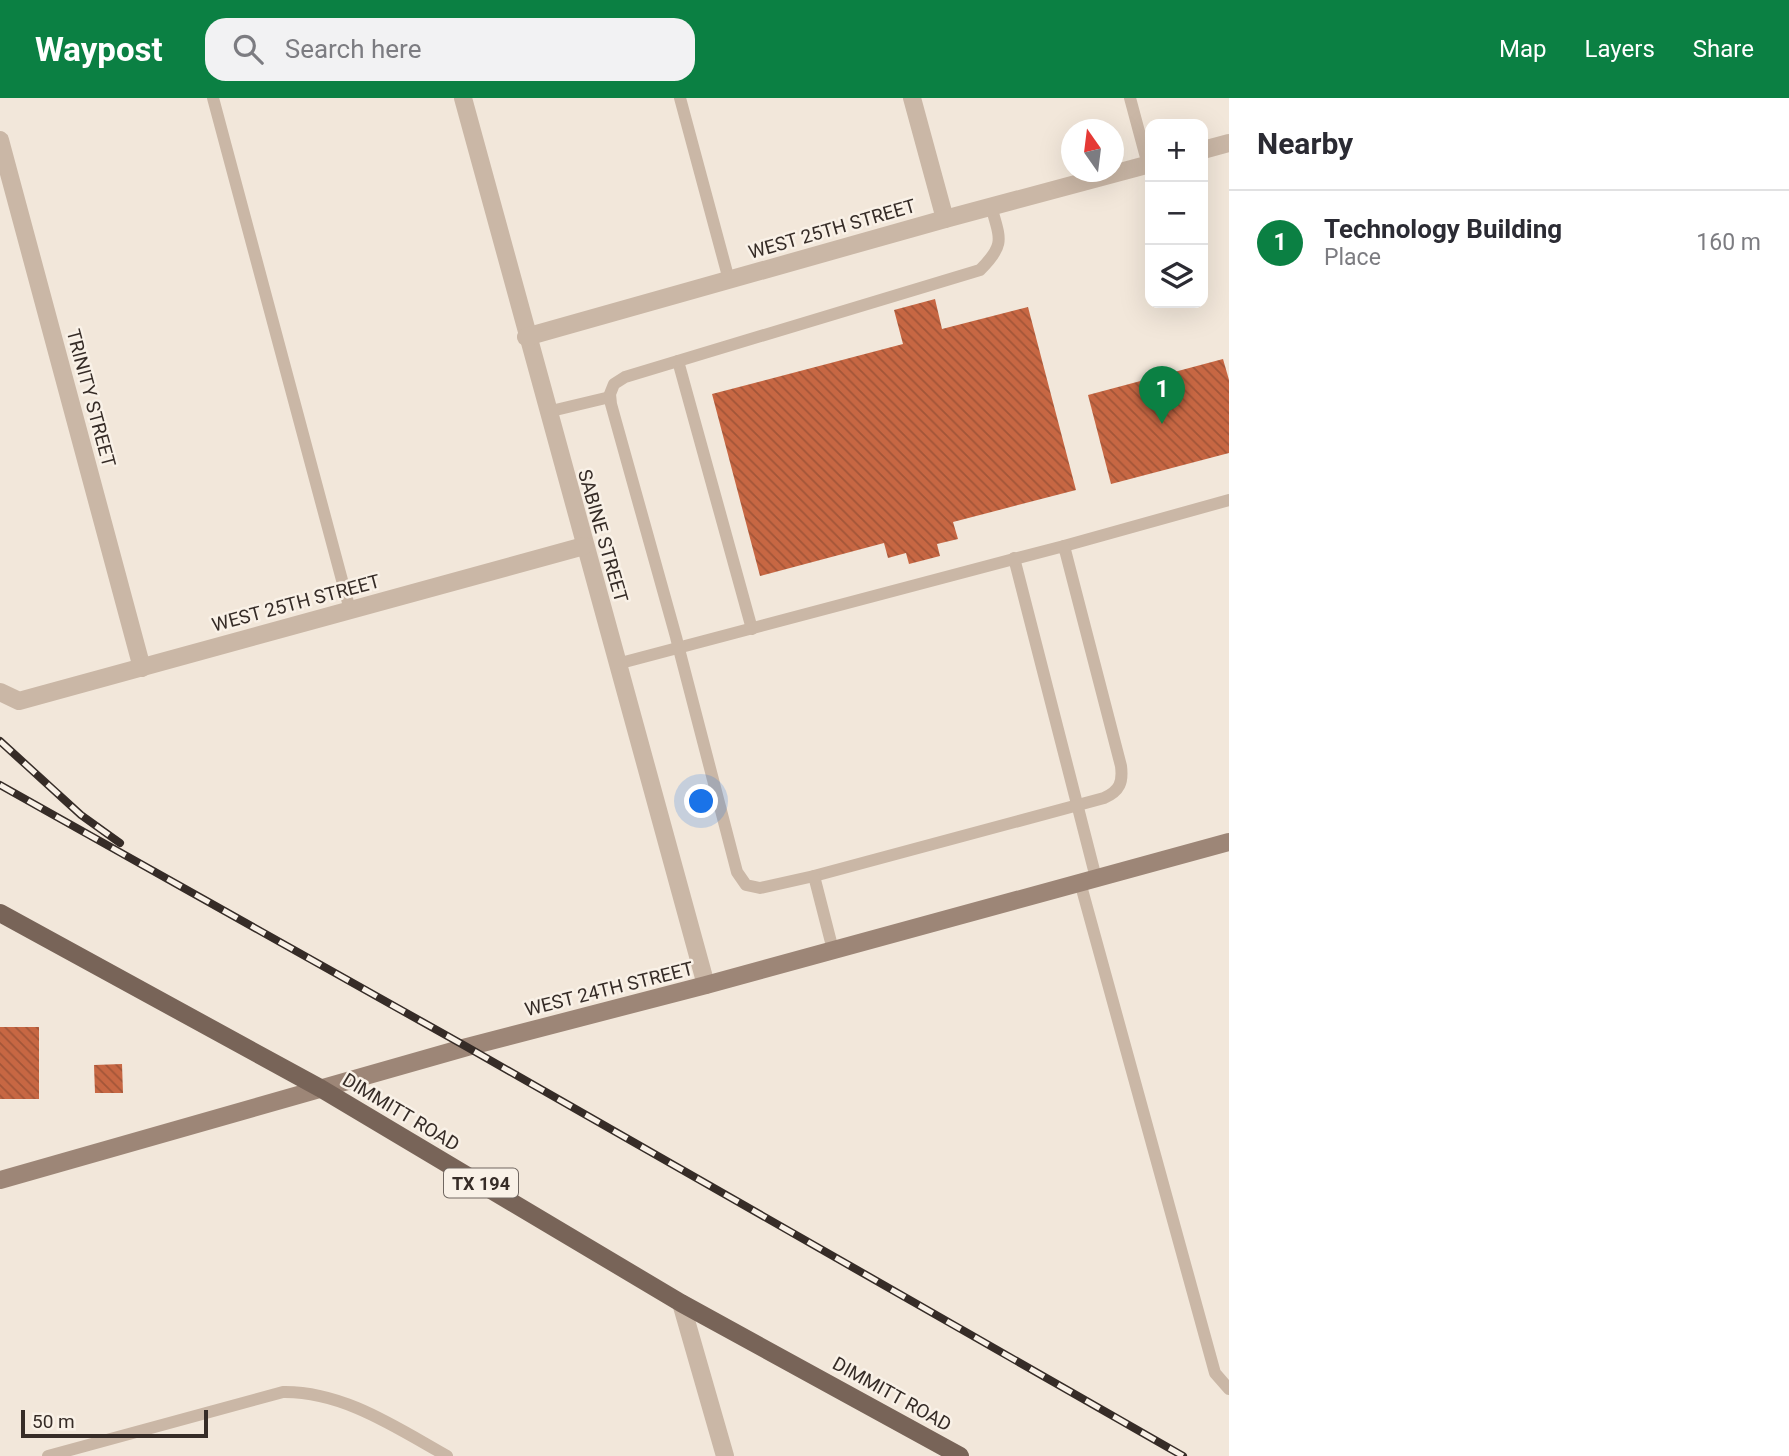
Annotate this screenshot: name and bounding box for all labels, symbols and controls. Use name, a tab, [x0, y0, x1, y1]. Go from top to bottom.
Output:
search box	[205, 18, 695, 81]
text: Waypost	[35, 30, 163, 69]
icon: search	[229, 30, 267, 68]
text: Search here	[285, 34, 421, 64]
text: Map	[1499, 35, 1547, 63]
text: Layers	[1585, 35, 1655, 63]
text: Share	[1693, 35, 1754, 63]
north arrow	[1061, 119, 1124, 182]
map controls	[1145, 119, 1208, 308]
button: +	[1145, 119, 1208, 182]
text: Nearby	[1257, 126, 1353, 161]
button: −	[1145, 182, 1208, 245]
street label: WEST 25TH STREET	[746, 194, 918, 264]
text: Technology Building	[1324, 214, 1562, 244]
text: 1	[1273, 229, 1287, 256]
text: 160 m	[1696, 229, 1761, 256]
text: Place	[1324, 244, 1381, 271]
button: layers	[1145, 245, 1208, 308]
street label: TRINITY STREET	[62, 327, 120, 469]
pin: 1	[1139, 366, 1185, 424]
street label: SABINE STREET	[573, 467, 633, 605]
street label: WEST 25TH STREET	[209, 569, 383, 637]
your location	[684, 784, 718, 818]
street label: WEST 24TH STREET	[522, 957, 696, 1021]
street label: DIMMITT ROAD	[338, 1068, 464, 1156]
road number: TX 194	[444, 1168, 518, 1198]
street label: DIMMITT ROAD	[829, 1352, 955, 1436]
scale bar	[21, 1407, 208, 1439]
text: 50 m	[32, 1410, 75, 1433]

